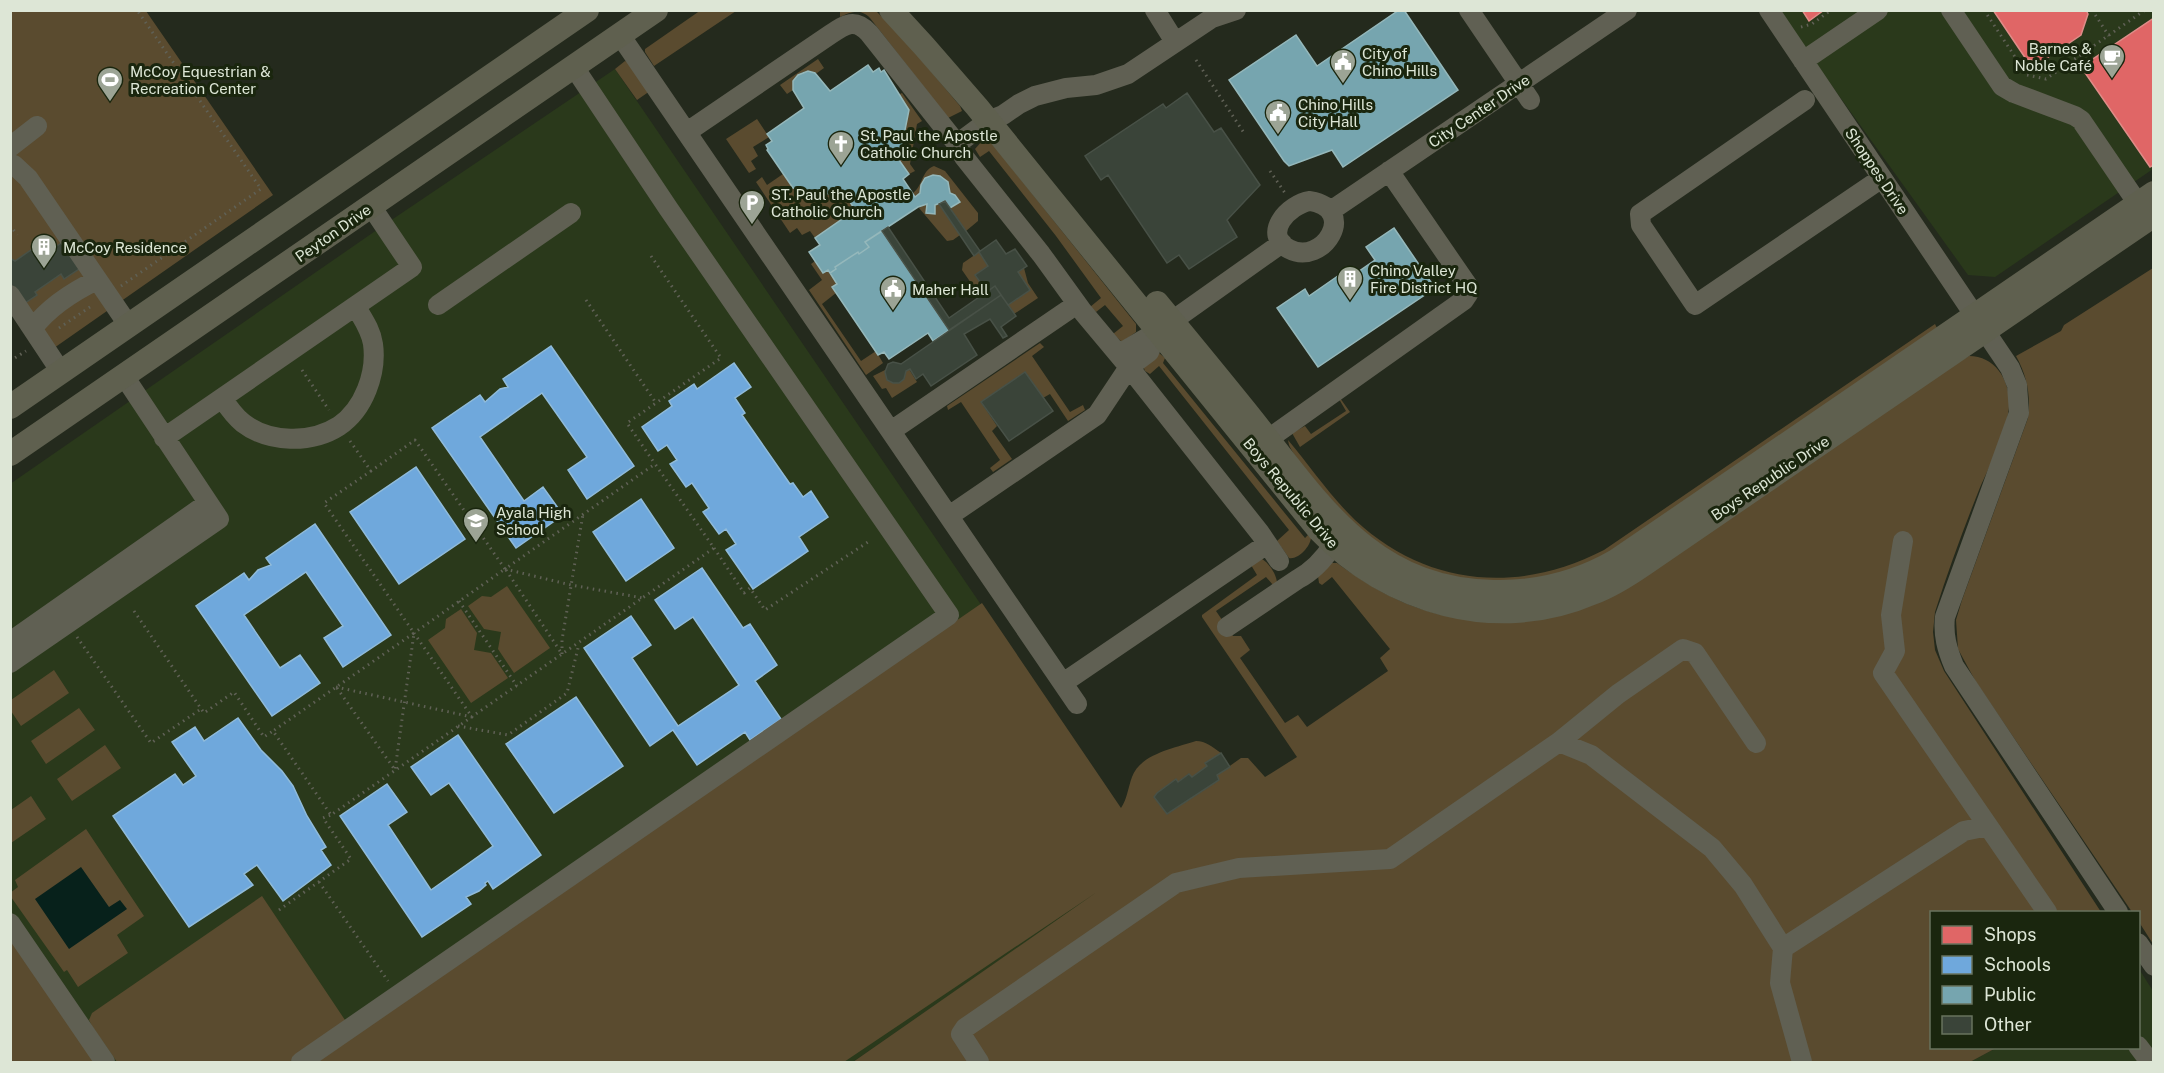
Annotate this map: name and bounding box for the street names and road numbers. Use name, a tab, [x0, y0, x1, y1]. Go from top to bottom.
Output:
street label: City Center Drive	[1425, 71, 1533, 151]
street label: Shoppes Drive	[1842, 125, 1912, 217]
street label: Peyton Drive	[292, 201, 374, 265]
street label: Boys Republic Drive	[1708, 432, 1832, 524]
street label: Boys Republic Drive	[1240, 435, 1342, 551]

